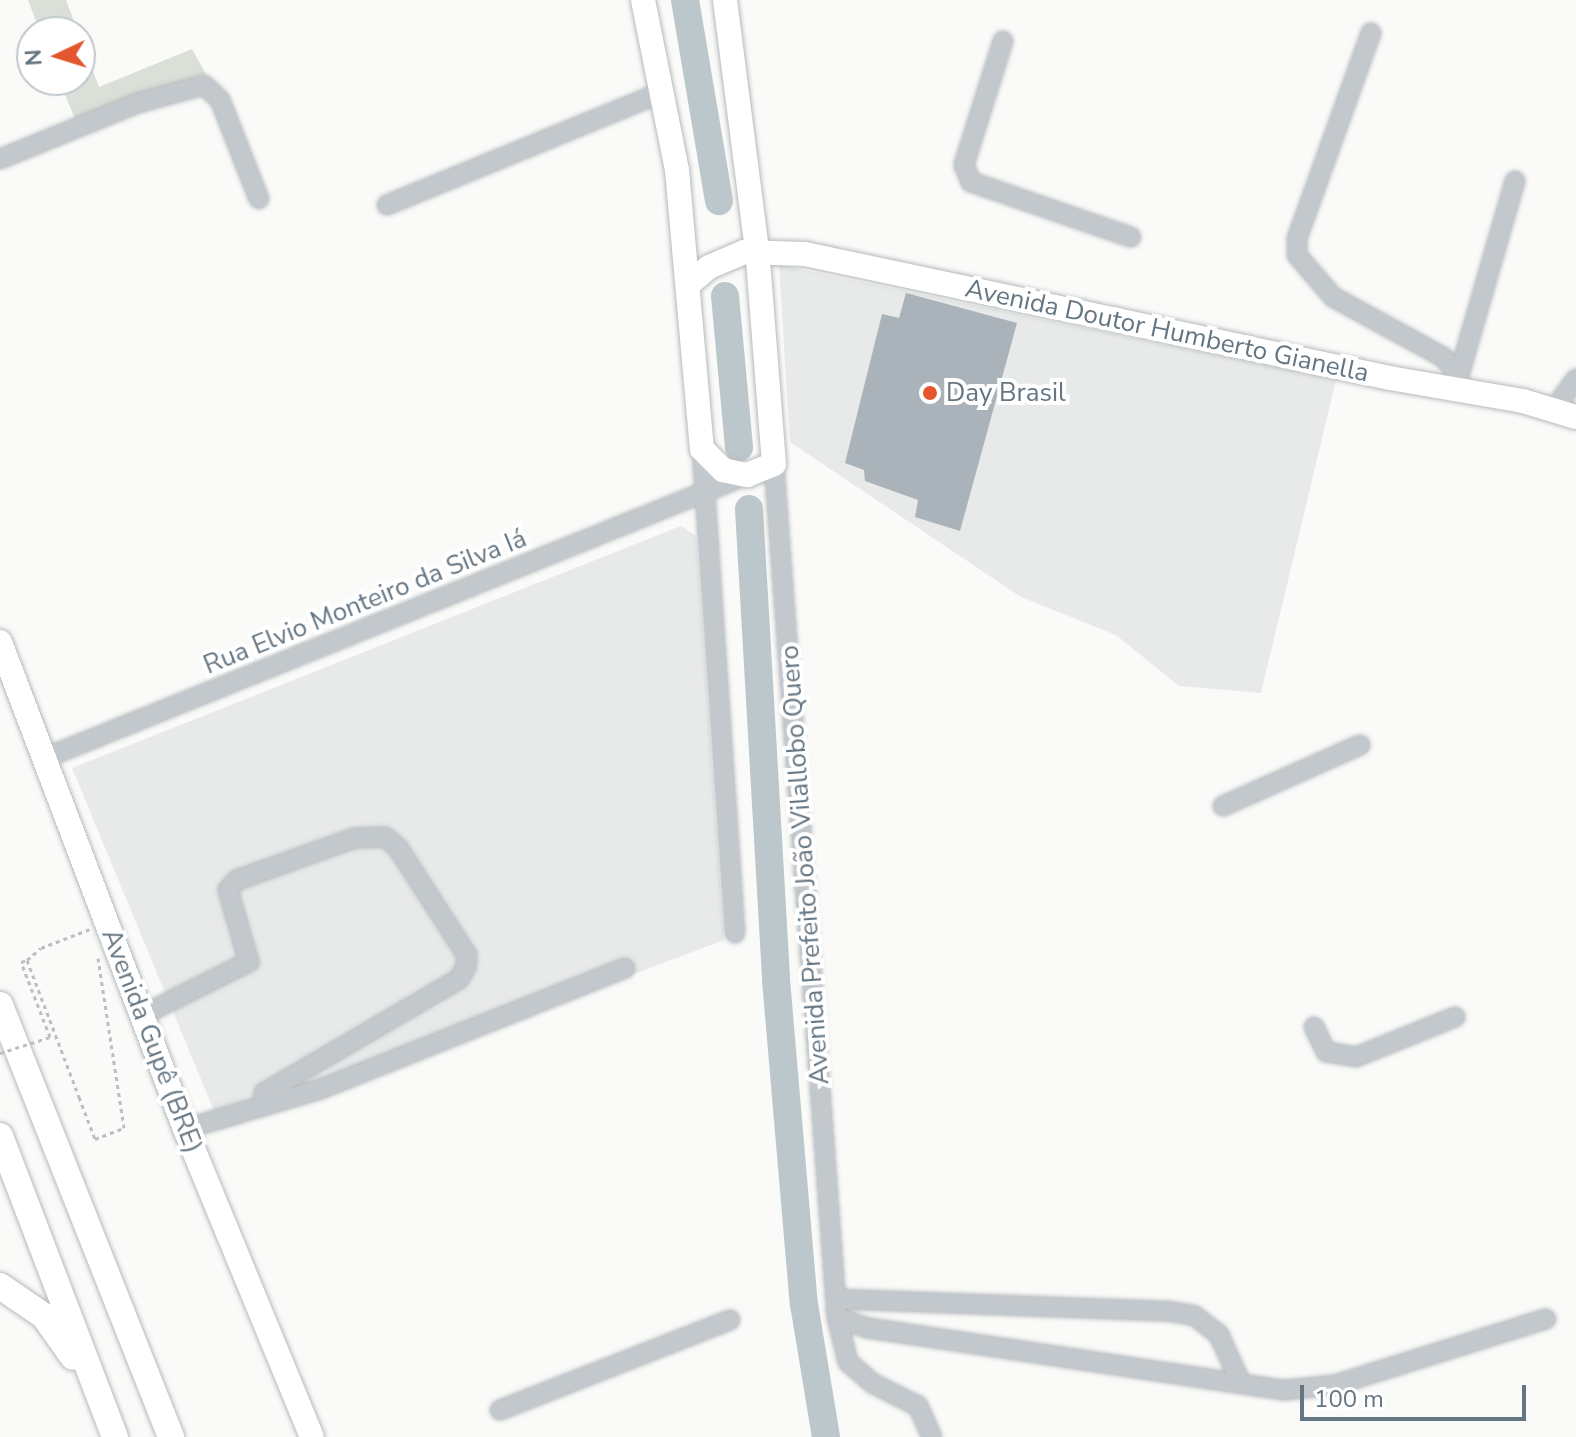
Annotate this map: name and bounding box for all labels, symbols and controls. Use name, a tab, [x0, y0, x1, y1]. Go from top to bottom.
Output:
north arrow	[16, 16, 96, 96]
text: N	[19, 48, 50, 67]
street label: Avenida Doutor Humberto Gianella	[962, 273, 1372, 389]
place label: Day Brasil	[946, 377, 1066, 409]
marker: Day Brasil	[921, 384, 939, 402]
street label: Rua Elvio Monteiro da Silva Iá	[199, 523, 531, 681]
street label: Avenida Prefeito João Vilallobo Quero	[774, 644, 836, 1086]
street label: Avenida Gupê (BRE)	[95, 925, 209, 1157]
scale bar	[1304, 1369, 1530, 1419]
text: 100 m	[1314, 1383, 1384, 1415]

